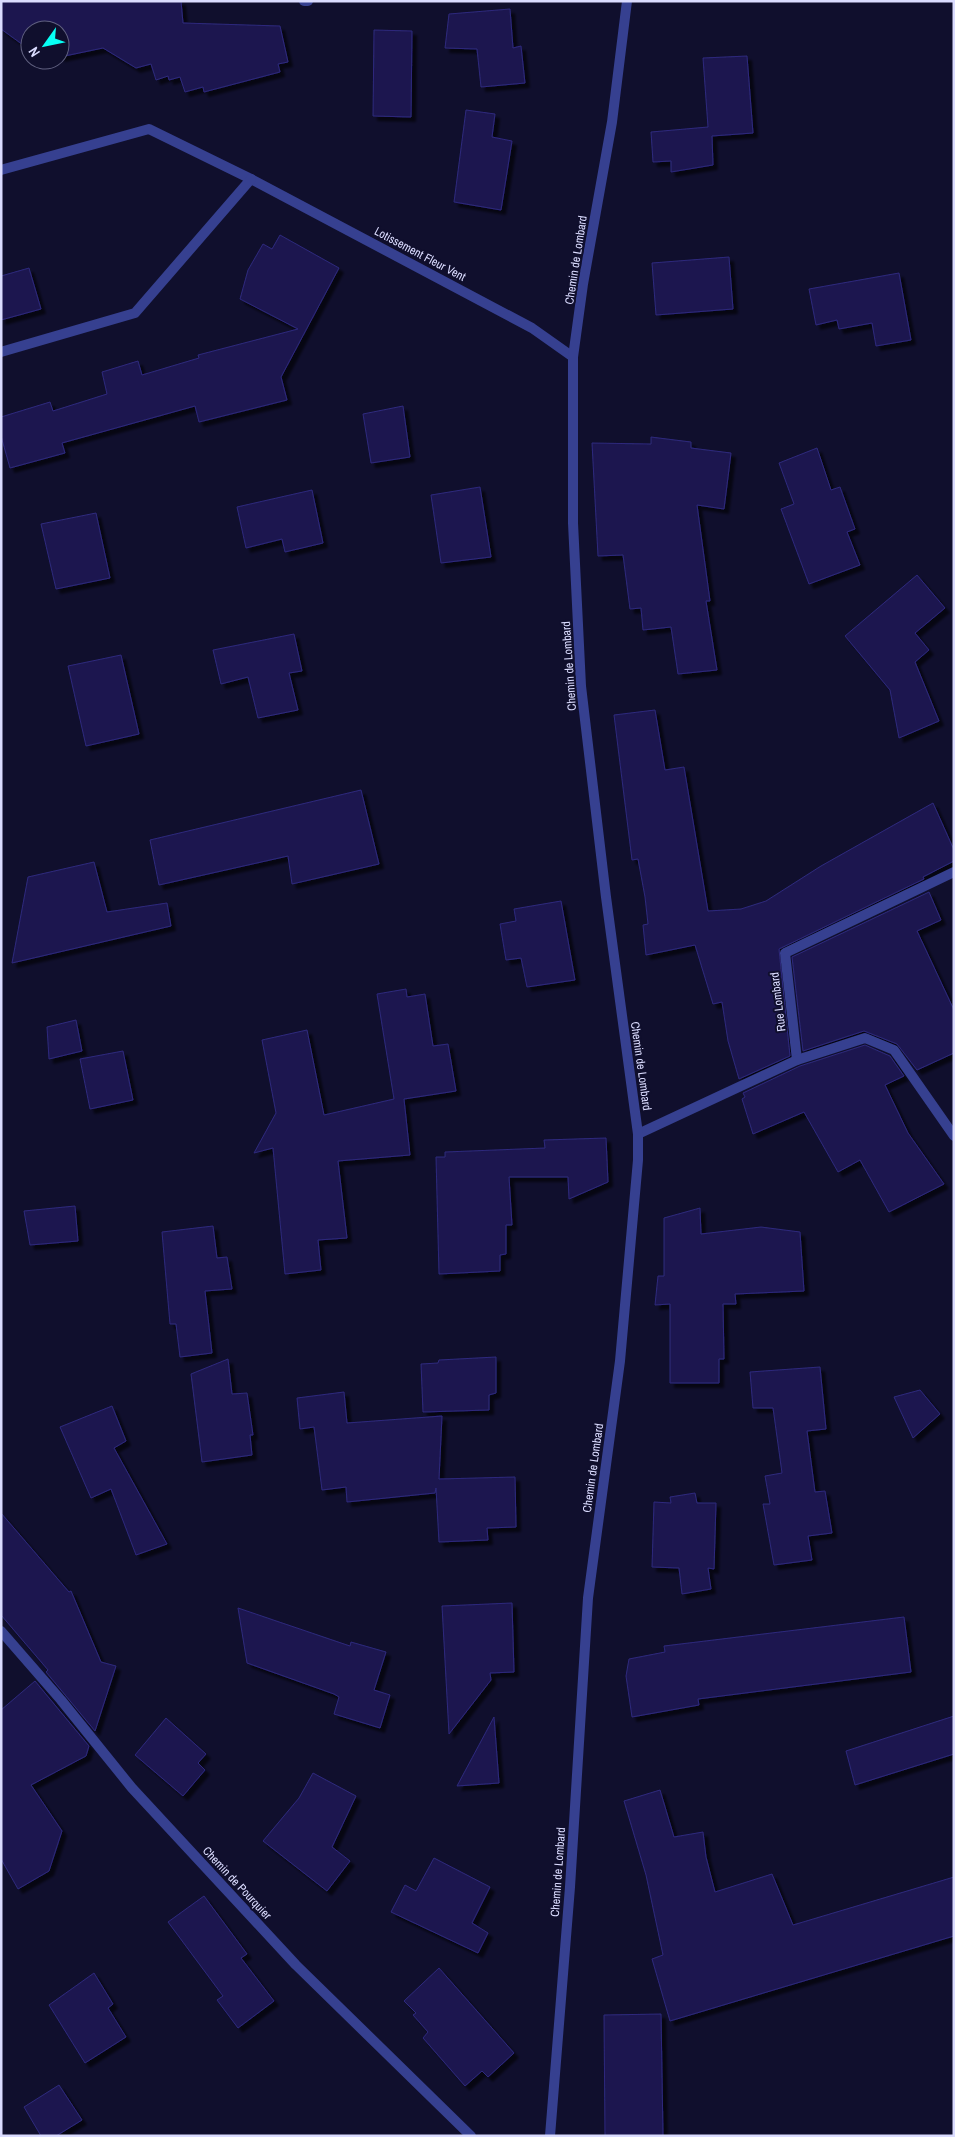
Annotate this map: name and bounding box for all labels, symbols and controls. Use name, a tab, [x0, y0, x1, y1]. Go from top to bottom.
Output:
north arrow	[20, 20, 70, 70]
text: N	[24, 44, 44, 60]
street label: Chemin de Lombard	[561, 214, 591, 306]
street label: Lotissement Fleur Vent	[372, 223, 469, 285]
street label: Chemin de Lombard	[558, 621, 580, 711]
street label: Rue Lombard	[766, 971, 790, 1033]
street label: Chemin de Lombard	[627, 1020, 655, 1112]
street label: Chemin de Lombard	[579, 1422, 607, 1514]
street label: Chemin de Lombard	[547, 1827, 569, 1917]
street label: Chemin de Pourquier	[199, 1843, 275, 1923]

